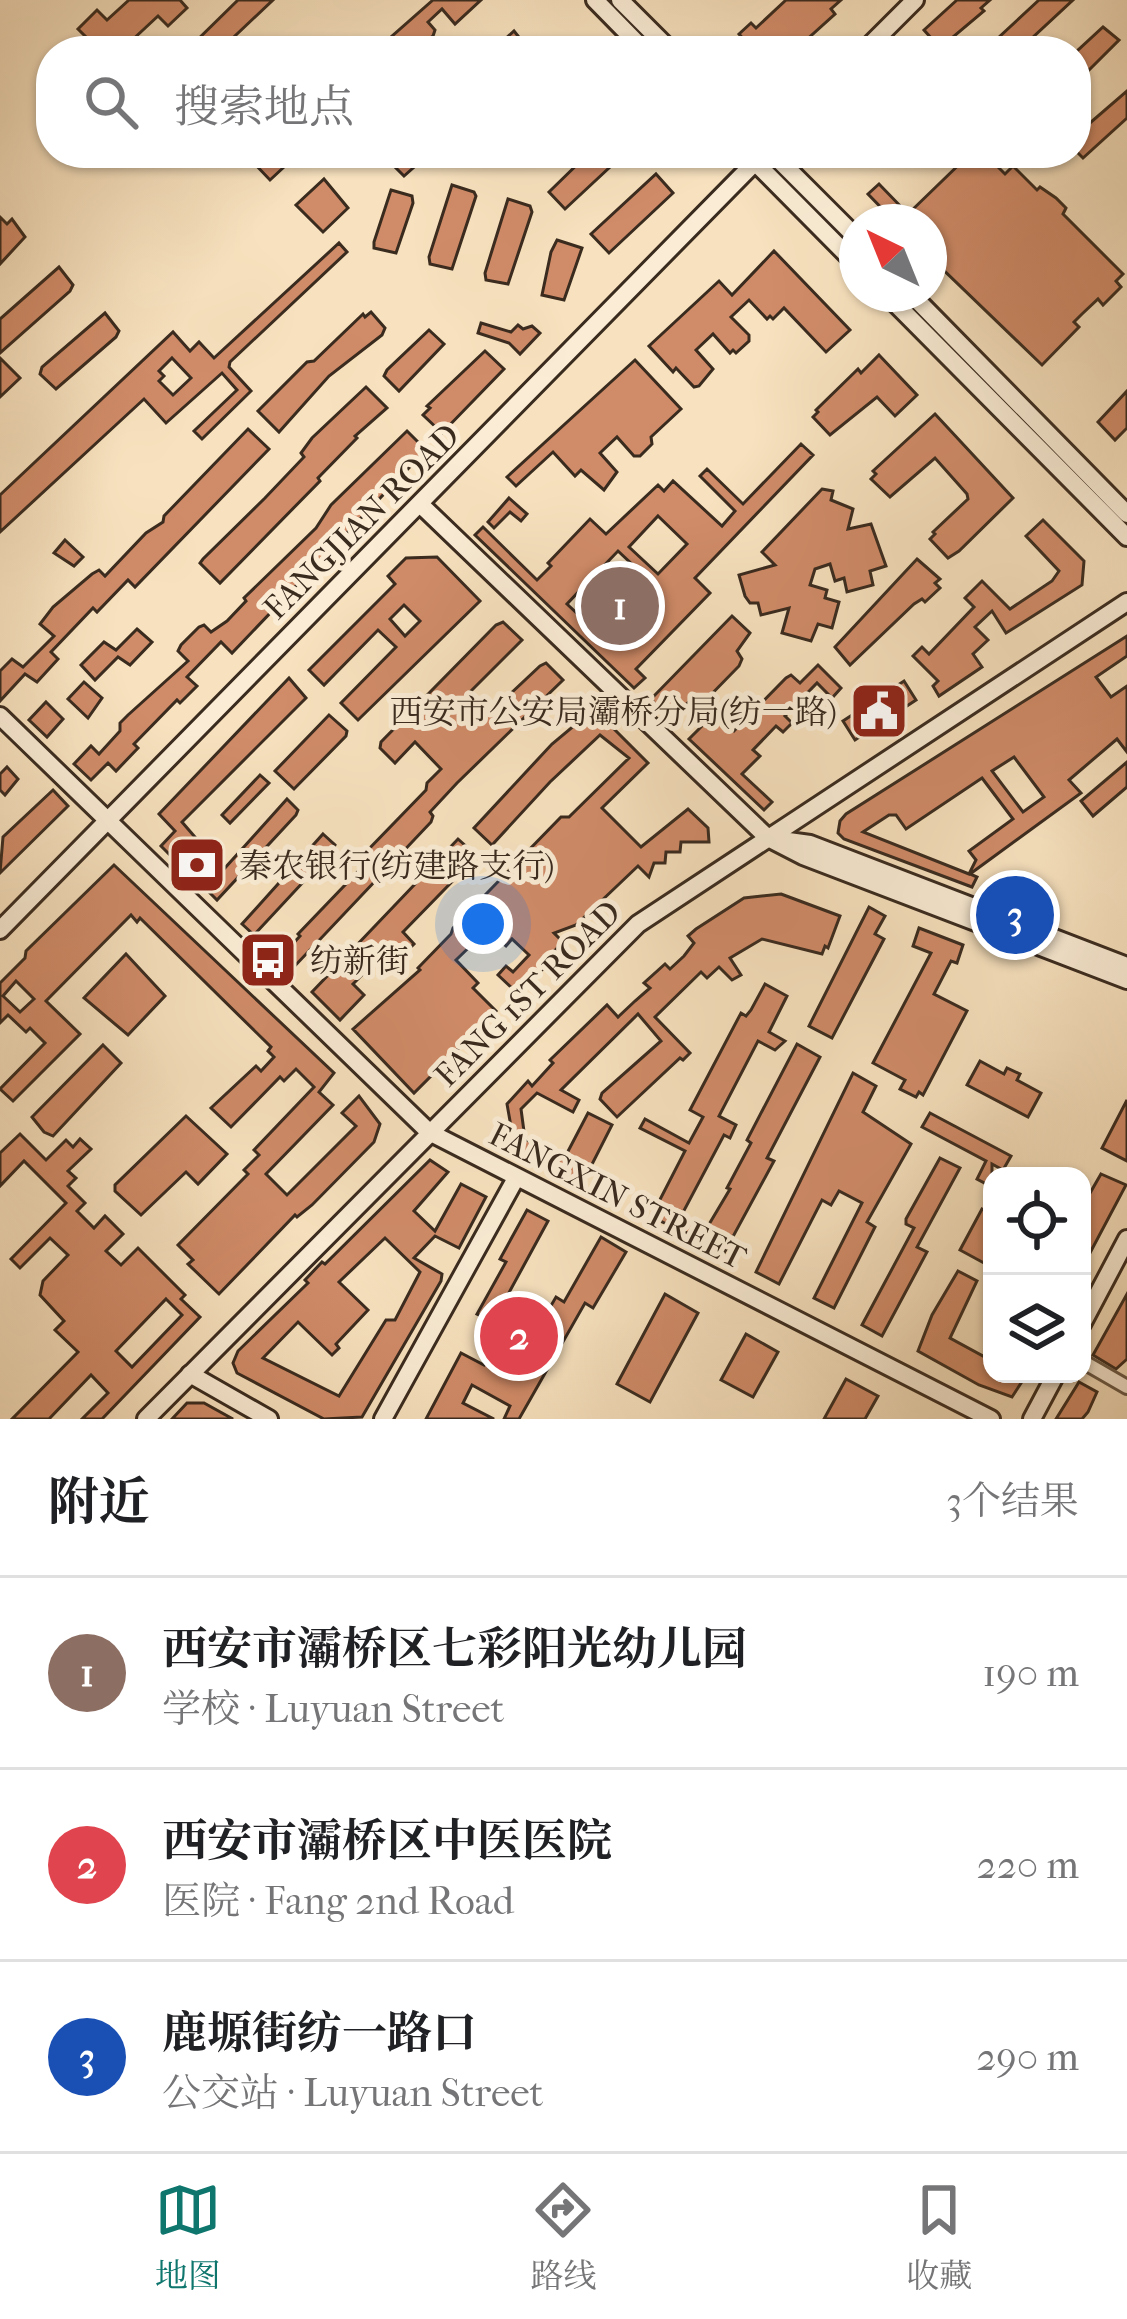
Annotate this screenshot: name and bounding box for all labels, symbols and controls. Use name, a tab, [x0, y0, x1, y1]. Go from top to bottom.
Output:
search box	[36, 36, 1091, 168]
icon: search	[78, 69, 144, 135]
text: 搜索地点	[174, 81, 354, 134]
north arrow	[839, 204, 947, 312]
street label: FANGJIAN ROAD	[256, 416, 468, 628]
pin: 1	[581, 561, 659, 651]
public building icon: 西安市公安局灞桥分局(纺一路)	[848, 680, 910, 742]
place label: 西安市公安局灞桥分局(纺一路)	[390, 693, 837, 732]
bank icon: 秦农银行(纺建路支行)	[166, 834, 228, 896]
place label: 秦农银行(纺建路支行)	[239, 847, 554, 886]
pin: 3	[976, 870, 1054, 960]
street label: FANG 1ST ROAD	[427, 893, 629, 1095]
your location	[453, 894, 513, 954]
bus stop icon: 纺新街	[237, 929, 299, 991]
place label: 纺新街	[310, 942, 409, 981]
street label: FANGXIN STREET	[482, 1115, 753, 1278]
map controls	[983, 1167, 1091, 1383]
button: locate	[983, 1167, 1091, 1275]
button: layers	[983, 1275, 1091, 1383]
pin: 2	[480, 1291, 558, 1381]
text: 附近	[48, 1472, 150, 1532]
text: 3个结果	[946, 1478, 1079, 1524]
text: 西安市灞桥区七彩阳光幼儿园	[162, 1623, 747, 1676]
text: 1	[80, 1650, 94, 1696]
text: 190 m	[982, 1650, 1079, 1696]
text: 学校 · Luyuan Street	[162, 1686, 504, 1732]
text: 西安市灞桥区中医医院	[162, 1815, 612, 1868]
text: 2	[77, 1842, 97, 1888]
text: 220 m	[977, 1842, 1079, 1888]
text: 医院 · Fang 2nd Road	[162, 1878, 514, 1924]
text: 鹿塬街纺一路口	[162, 2007, 477, 2060]
text: 3	[79, 2034, 95, 2080]
text: 290 m	[976, 2034, 1079, 2080]
text: 公交站 · Luyuan Street	[162, 2070, 543, 2116]
tab: 地图	[155, 2177, 221, 2296]
tab: 路线	[530, 2177, 596, 2296]
tab: 收藏	[906, 2177, 972, 2296]

